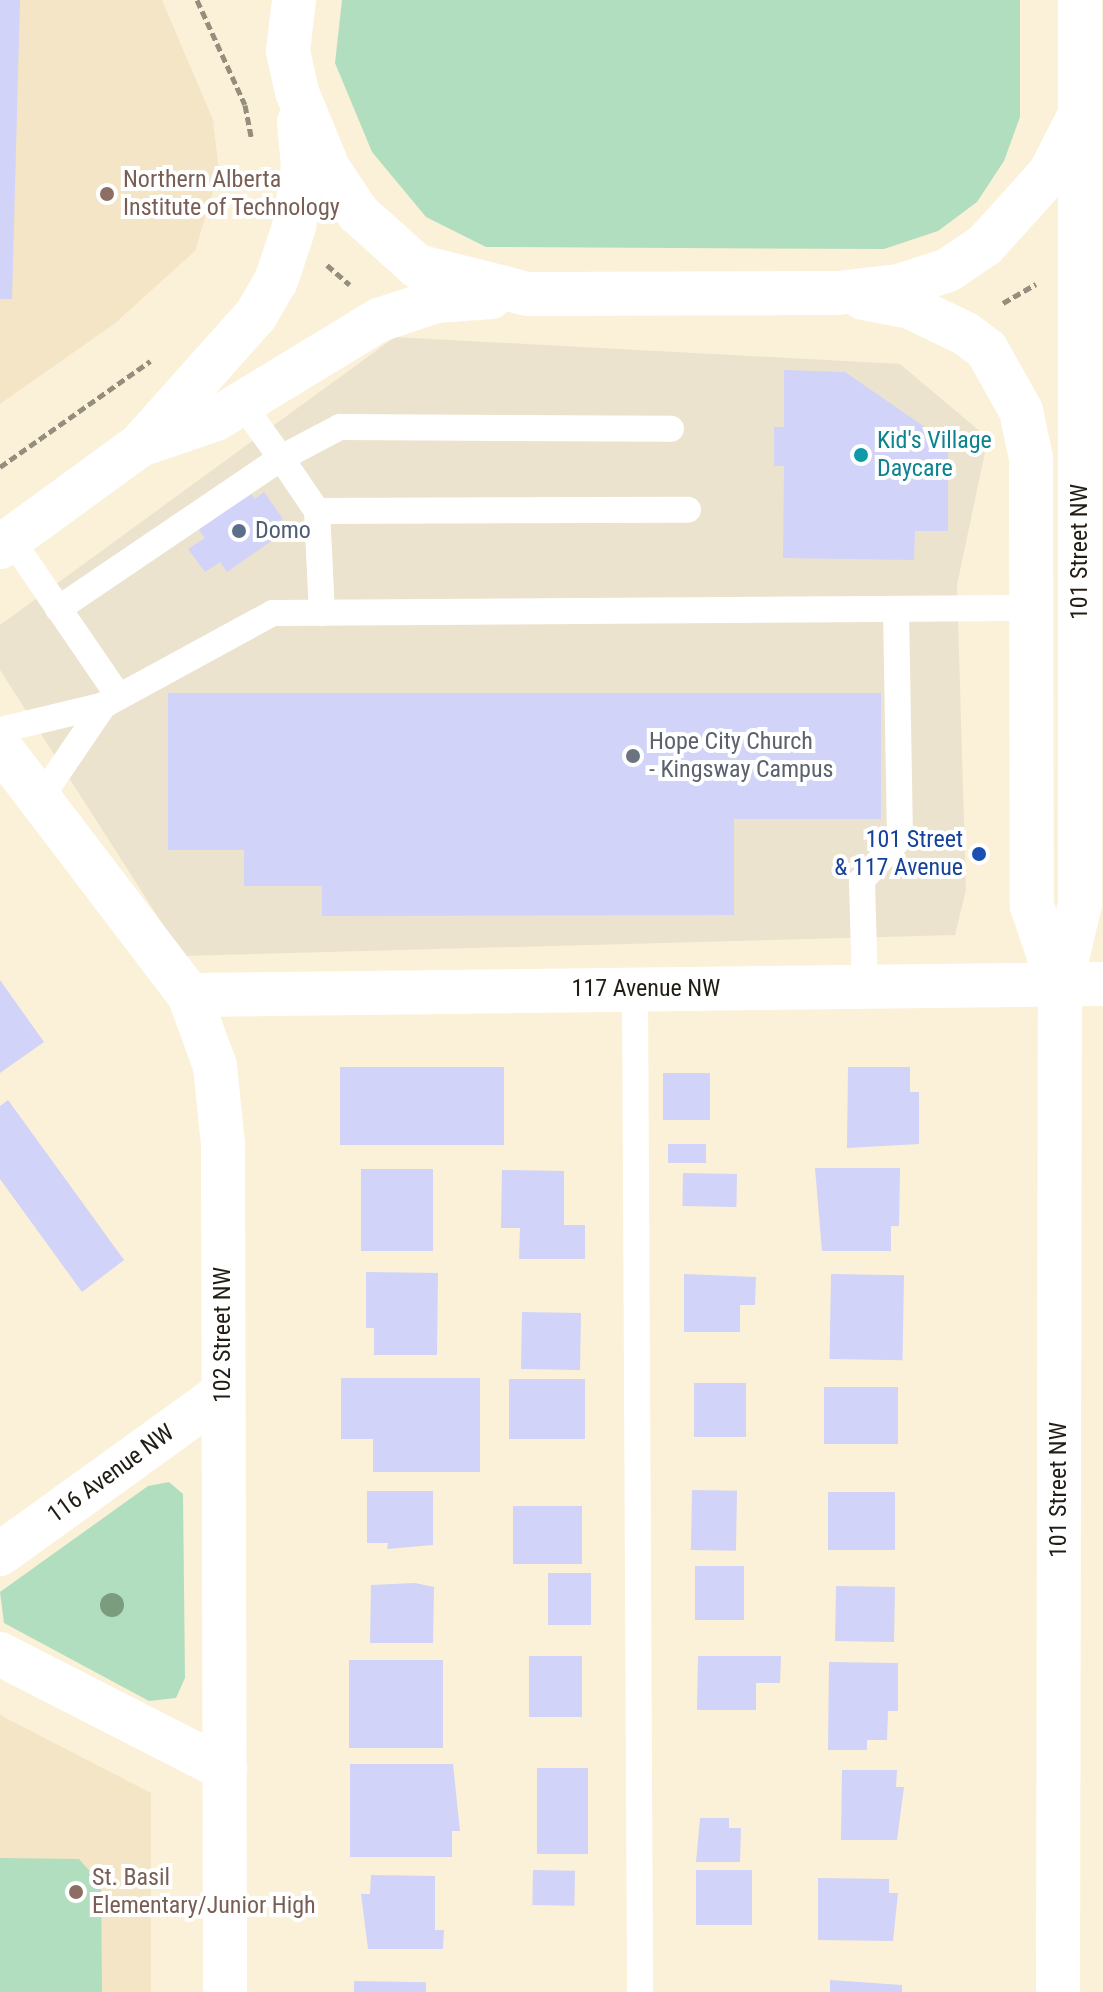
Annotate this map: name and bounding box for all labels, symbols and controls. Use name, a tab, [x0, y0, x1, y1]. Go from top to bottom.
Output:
place label: Northern Alberta Institute of Technology	[123, 166, 340, 222]
marker: Northern Alberta Institute of Technology	[98, 185, 116, 203]
place label: Kid's Village Daycare	[877, 427, 992, 483]
marker: Kid's Village Daycare	[852, 446, 870, 464]
street label: 101 Street NW	[1066, 484, 1094, 620]
place label: Domo	[255, 517, 311, 545]
marker: Domo	[230, 522, 248, 540]
place label: Hope City Church - Kingsway Campus	[649, 728, 833, 784]
marker: Hope City Church - Kingsway Campus	[624, 747, 642, 765]
place label: 101 Street & 117 Avenue	[834, 826, 963, 882]
marker: 101 Street & 117 Avenue	[970, 845, 988, 863]
street label: 117 Avenue NW	[572, 975, 720, 1003]
street label: 102 Street NW	[209, 1267, 237, 1403]
street label: 116 Avenue NW	[42, 1419, 180, 1529]
street label: 101 Street NW	[1045, 1422, 1073, 1558]
place label: St. Basil Elementary/Junior High	[92, 1864, 316, 1920]
marker: St. Basil Elementary/Junior High	[67, 1883, 85, 1901]

